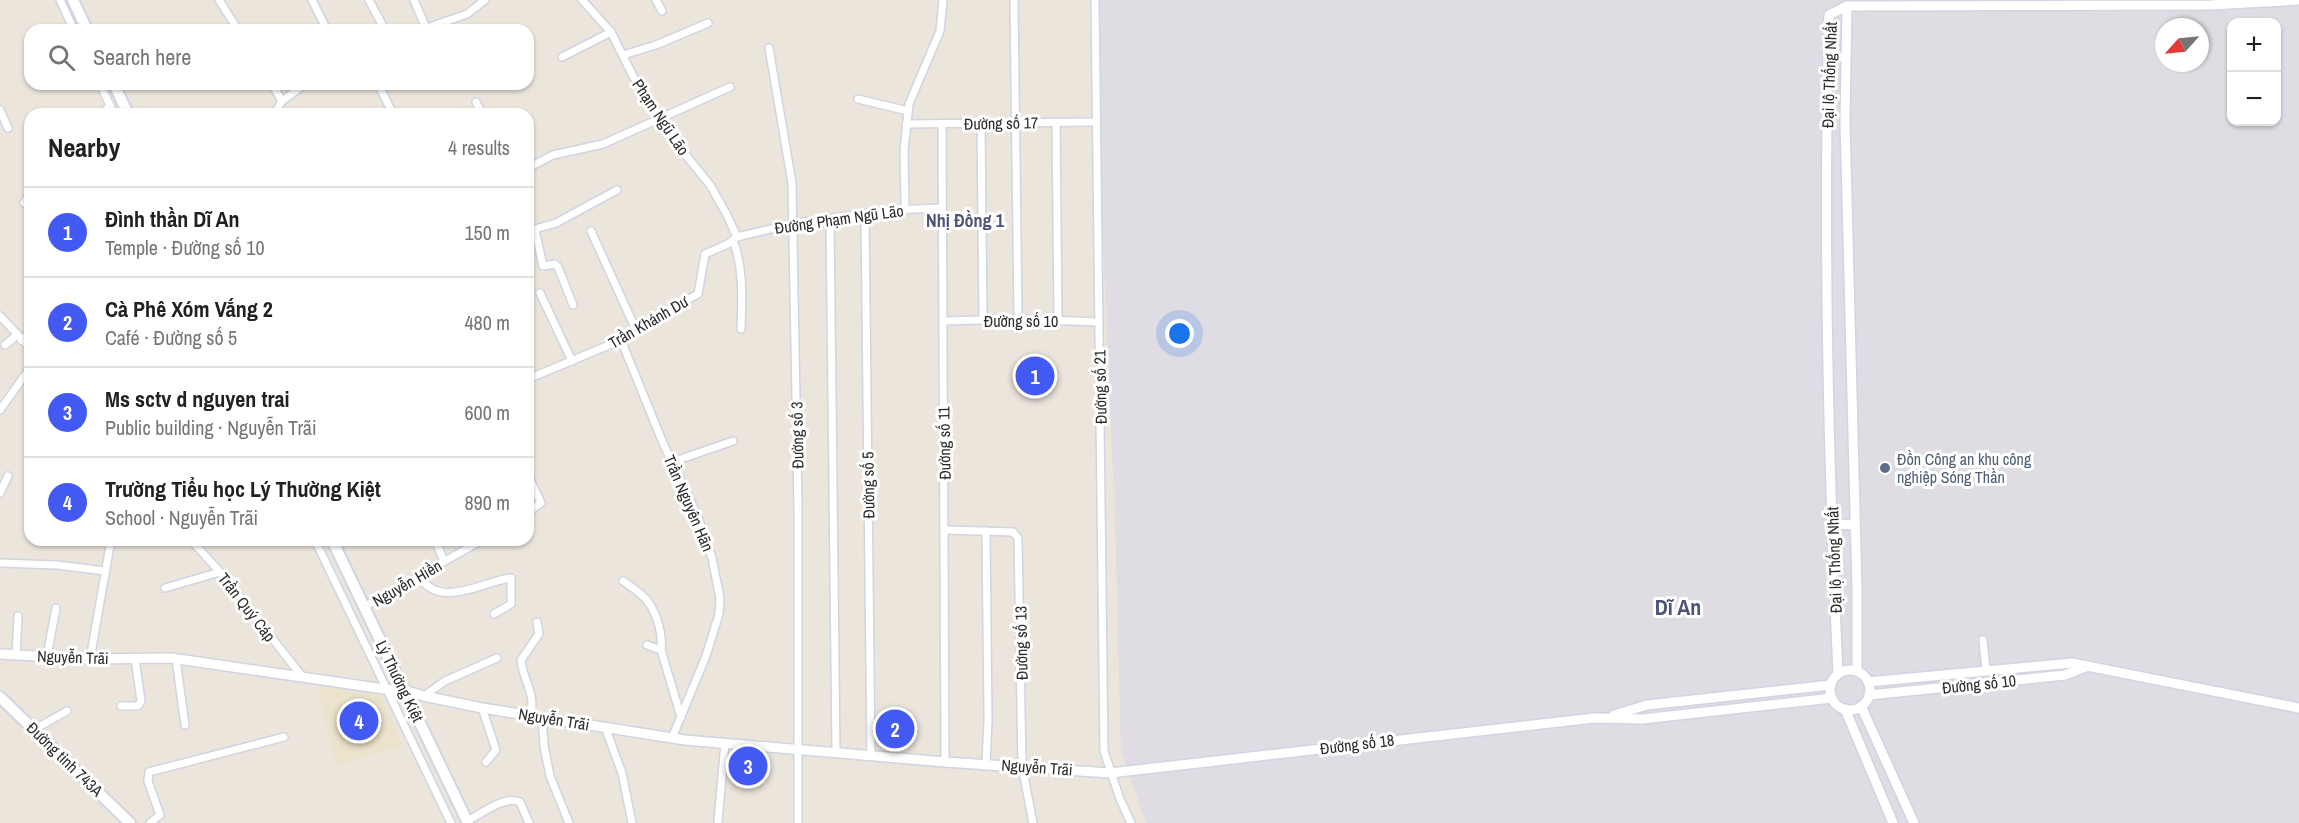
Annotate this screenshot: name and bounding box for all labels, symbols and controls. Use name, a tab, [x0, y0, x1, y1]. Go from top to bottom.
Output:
north arrow	[2155, 18, 2209, 72]
map controls	[2227, 18, 2281, 126]
button: +	[2227, 18, 2281, 72]
street label: Đại lộ Thống Nhất	[1816, 21, 1842, 128]
search box	[24, 24, 534, 90]
icon: search	[45, 41, 78, 74]
text: Search here	[93, 42, 191, 72]
button: −	[2227, 72, 2281, 126]
street label: Phạm Ngũ Lão	[627, 75, 695, 159]
street label: Đường số 17	[964, 111, 1038, 135]
text: Nearby	[48, 130, 120, 165]
text: 4 results	[448, 134, 510, 161]
street label: Đường Phạm Ngũ Lão	[773, 199, 905, 239]
text: Đình thần Dĩ An	[105, 204, 240, 234]
district label: Nhị Đồng 1	[926, 208, 1005, 233]
text: 1	[63, 219, 72, 246]
text: 150 m	[464, 219, 510, 246]
text: Temple · Đường số 10	[105, 234, 265, 261]
street label: Trần Khánh Dư	[604, 290, 692, 354]
text: Cà Phê Xóm Vắng 2	[105, 294, 273, 324]
text: 2	[63, 309, 72, 336]
text: 480 m	[464, 309, 510, 336]
street label: Đường số 10	[984, 310, 1058, 332]
your location	[1165, 319, 1194, 348]
text: Café · Đường số 5	[105, 324, 237, 351]
street label: Đường số 21	[1088, 349, 1112, 424]
pin: 1	[1016, 354, 1054, 398]
text: Ms sctv d nguyen trai	[105, 384, 289, 414]
text: 3	[63, 399, 72, 426]
text: 600 m	[464, 399, 510, 426]
street label: Đường số 3	[785, 401, 809, 469]
street label: Đường số 11	[932, 405, 956, 480]
text: Public building · Nguyễn Trãi	[105, 414, 317, 441]
place label: Đồn Công an khu công nghiệp Sóng Thần	[1897, 448, 2032, 488]
street label: Trần Nguyên Hãn	[659, 451, 719, 555]
street label: Đường số 5	[856, 451, 880, 519]
marker: Đồn Công an khu công nghiệp Sóng Thần	[1878, 461, 1892, 475]
text: Trường Tiểu học Lý Thường Kiệt	[105, 474, 381, 504]
text: 4	[63, 489, 72, 516]
text: 890 m	[464, 489, 510, 516]
text: School · Nguyễn Trãi	[105, 504, 258, 531]
street label: Đại lộ Thống Nhất	[1821, 506, 1847, 613]
street label: Nguyễn Hiền	[368, 554, 446, 612]
street label: Trần Quý Cáp	[213, 568, 281, 646]
district label: Dĩ An	[1655, 592, 1701, 622]
street label: Đường số 13	[1009, 606, 1033, 680]
street label: Lý Thường Kiệt	[371, 636, 429, 726]
street label: Nguyễn Trãi	[37, 645, 109, 669]
street label: Đường số 10	[1941, 669, 2017, 699]
pin: 4	[340, 698, 378, 744]
street label: Nguyễn Trãi	[517, 703, 591, 735]
pin: 2	[876, 706, 914, 752]
street label: Đường tỉnh 743A	[22, 717, 108, 801]
street label: Đường số 18	[1319, 729, 1395, 759]
pin: 3	[728, 744, 768, 789]
street label: Nguyễn Trãi	[1001, 754, 1073, 780]

